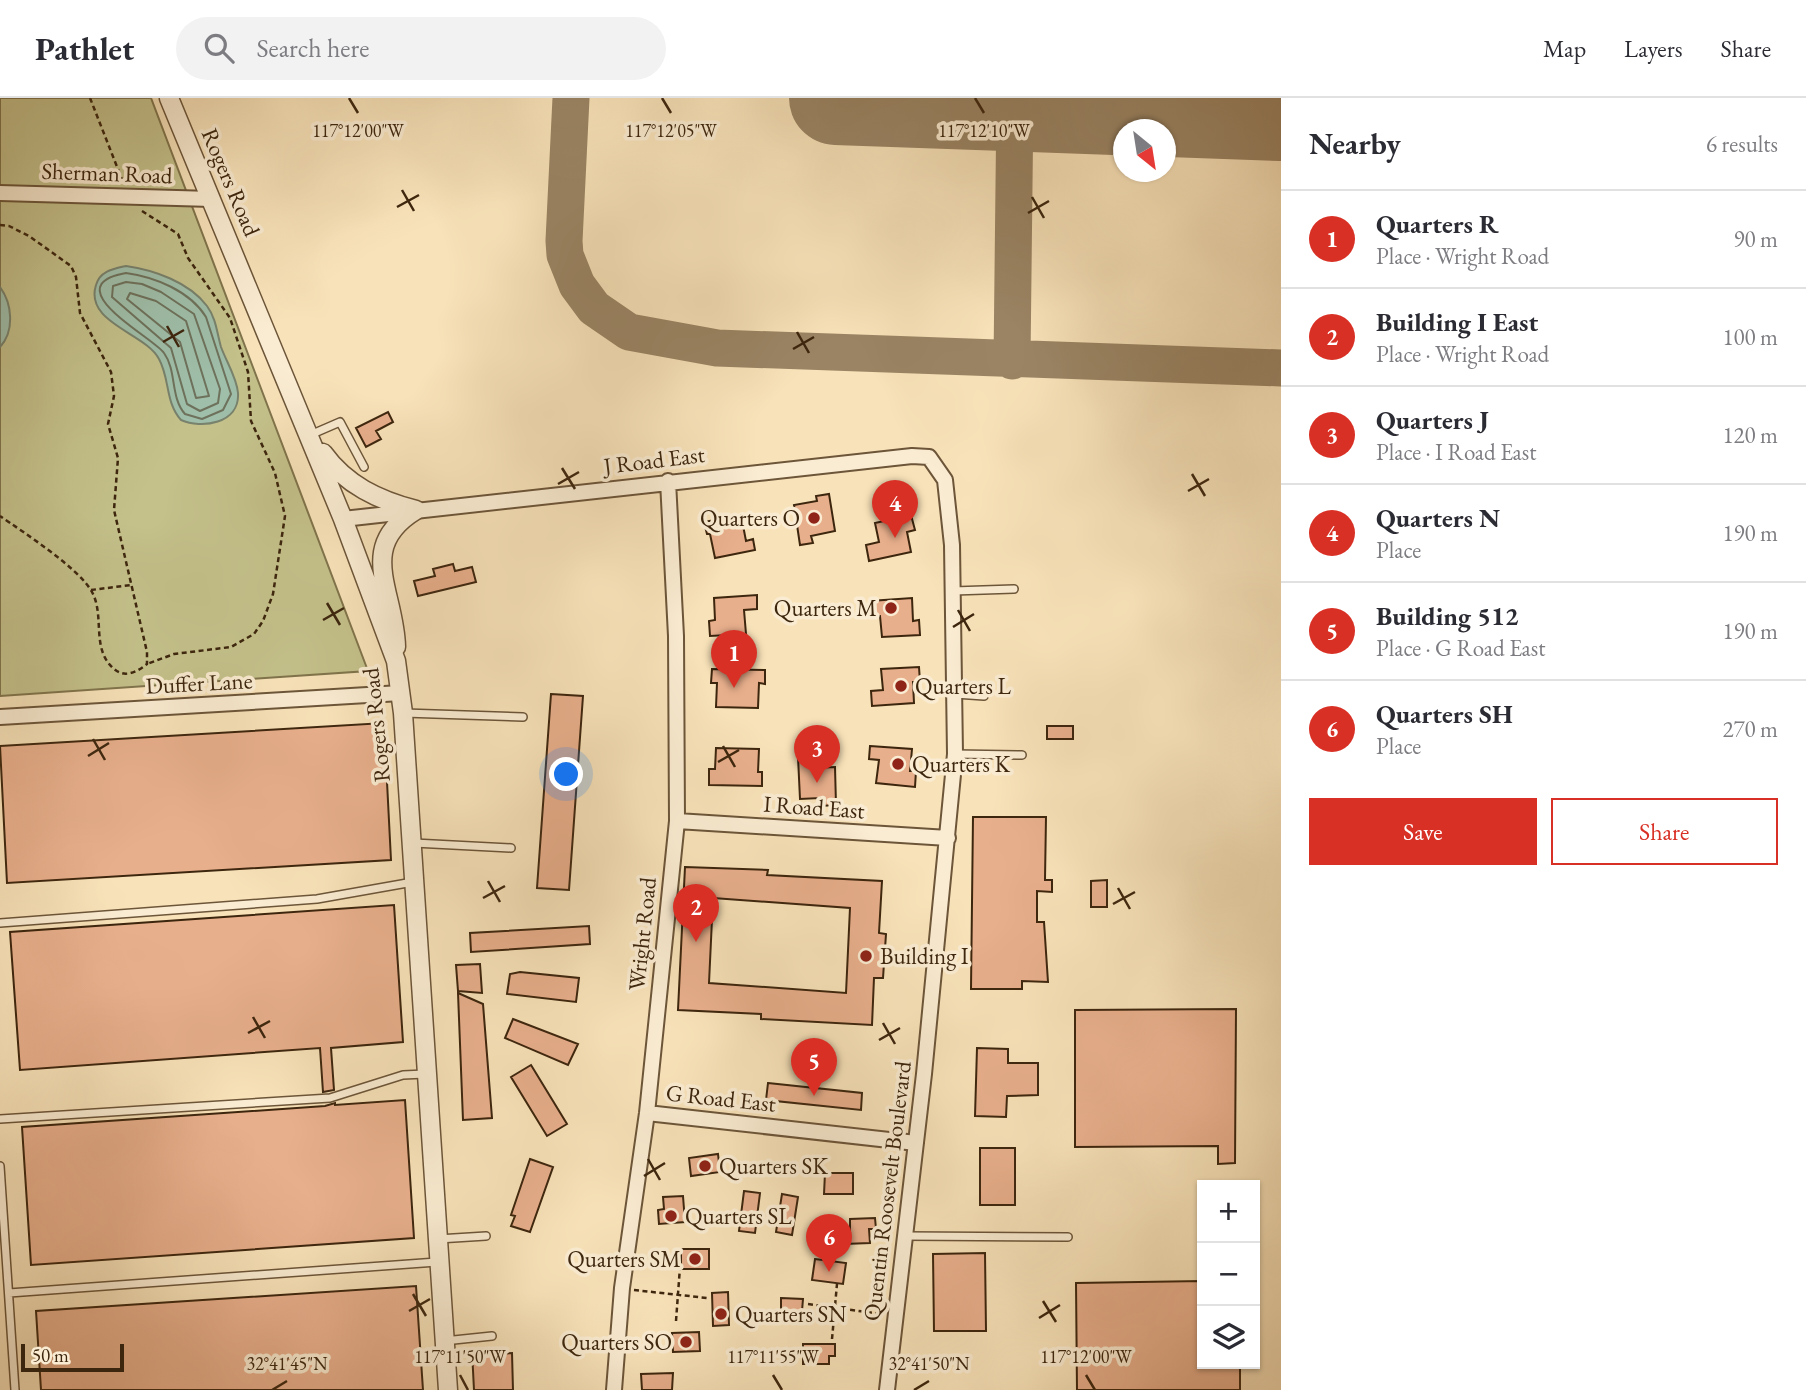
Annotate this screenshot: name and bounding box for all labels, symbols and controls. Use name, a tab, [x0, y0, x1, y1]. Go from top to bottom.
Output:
search box	[176, 17, 666, 80]
text: Pathlet	[35, 27, 134, 70]
icon: search	[200, 29, 238, 67]
text: Search here	[256, 31, 369, 65]
text: Map	[1543, 33, 1586, 64]
text: Layers	[1624, 33, 1683, 64]
text: Share	[1721, 33, 1771, 64]
text: 117°12'00"W	[312, 119, 404, 142]
text: 117°12'05"W	[625, 119, 717, 142]
text: 117°12'10"W	[938, 119, 1030, 142]
north arrow	[1113, 119, 1176, 182]
street label: Rogers Road	[195, 123, 267, 241]
text: Nearby	[1309, 124, 1401, 163]
text: 6 results	[1706, 129, 1778, 159]
street label: Sherman Road	[41, 156, 173, 190]
text: Quarters R	[1376, 207, 1499, 241]
text: 1	[1326, 224, 1338, 254]
text: 90 m	[1733, 224, 1778, 254]
text: Place · Wright Road	[1376, 241, 1549, 271]
text: Building I East	[1376, 305, 1538, 339]
text: 2	[1326, 322, 1338, 352]
text: 100 m	[1722, 322, 1778, 352]
text: Place · Wright Road	[1376, 339, 1549, 369]
text: Quarters J	[1376, 403, 1489, 437]
text: 3	[1326, 420, 1338, 450]
text: 120 m	[1722, 420, 1778, 450]
text: Place · I Road East	[1376, 437, 1536, 467]
street label: J Road East	[600, 439, 707, 481]
pin: 4	[872, 480, 918, 538]
text: Quarters N	[1376, 501, 1500, 535]
place label: Quarters O	[700, 503, 800, 533]
marker: Quarters O	[806, 510, 822, 526]
text: 4	[1326, 518, 1338, 548]
text: 190 m	[1722, 518, 1778, 548]
text: Place	[1376, 535, 1421, 565]
place label: Quarters M	[774, 593, 877, 623]
text: Building 512	[1376, 599, 1518, 633]
marker: Quarters M	[883, 600, 899, 616]
text: 5	[1326, 616, 1338, 646]
text: 190 m	[1722, 616, 1778, 646]
pin: 1	[711, 630, 757, 688]
text: Place · G Road East	[1376, 633, 1545, 663]
street label: Duffer Lane	[145, 665, 253, 701]
street label: Rogers Road	[355, 666, 397, 784]
place label: Quarters L	[915, 671, 1011, 701]
marker: Quarters L	[893, 678, 909, 694]
text: Quarters SH	[1376, 697, 1513, 731]
text: 6	[1326, 714, 1338, 744]
text: 270 m	[1722, 714, 1778, 744]
pin: 3	[794, 725, 840, 783]
text: Place	[1376, 731, 1421, 761]
place label: Quarters K	[912, 749, 1010, 779]
marker: Quarters K	[890, 756, 906, 772]
your location	[549, 757, 583, 791]
street label: I Road East	[762, 789, 866, 826]
button: Save	[1309, 798, 1537, 865]
button: Share	[1551, 798, 1778, 865]
street label: Wright Road	[621, 875, 663, 992]
pin: 2	[673, 884, 719, 942]
place label: Building I	[880, 941, 969, 971]
marker: Building I	[858, 948, 874, 964]
pin: 5	[791, 1038, 837, 1096]
street label: Quentin Roosevelt Boulevard	[856, 1059, 918, 1323]
street label: G Road East	[665, 1077, 778, 1119]
place label: Quarters SK	[719, 1151, 828, 1181]
marker: Quarters SK	[697, 1158, 713, 1174]
map controls	[1197, 1180, 1260, 1369]
button: +	[1197, 1180, 1260, 1243]
place label: Quarters SL	[685, 1201, 792, 1231]
marker: Quarters SL	[663, 1208, 679, 1224]
pin: 6	[806, 1214, 852, 1272]
button: −	[1197, 1243, 1260, 1306]
place label: Quarters SM	[567, 1244, 681, 1274]
marker: Quarters SM	[687, 1251, 703, 1267]
place label: Quarters SN	[735, 1299, 846, 1329]
marker: Quarters SN	[713, 1306, 729, 1322]
button: layers	[1197, 1306, 1260, 1369]
place label: Quarters SO	[561, 1327, 672, 1357]
marker: Quarters SO	[678, 1334, 694, 1350]
scale bar	[21, 1341, 124, 1373]
text: 50 m	[32, 1343, 69, 1368]
text: 117°11'50"W	[414, 1345, 506, 1368]
text: 117°11'55"W	[727, 1345, 819, 1368]
text: 117°12'00"W	[1040, 1345, 1132, 1368]
text: 32°41'45"N	[247, 1352, 328, 1375]
text: 32°41'50"N	[889, 1352, 970, 1375]

